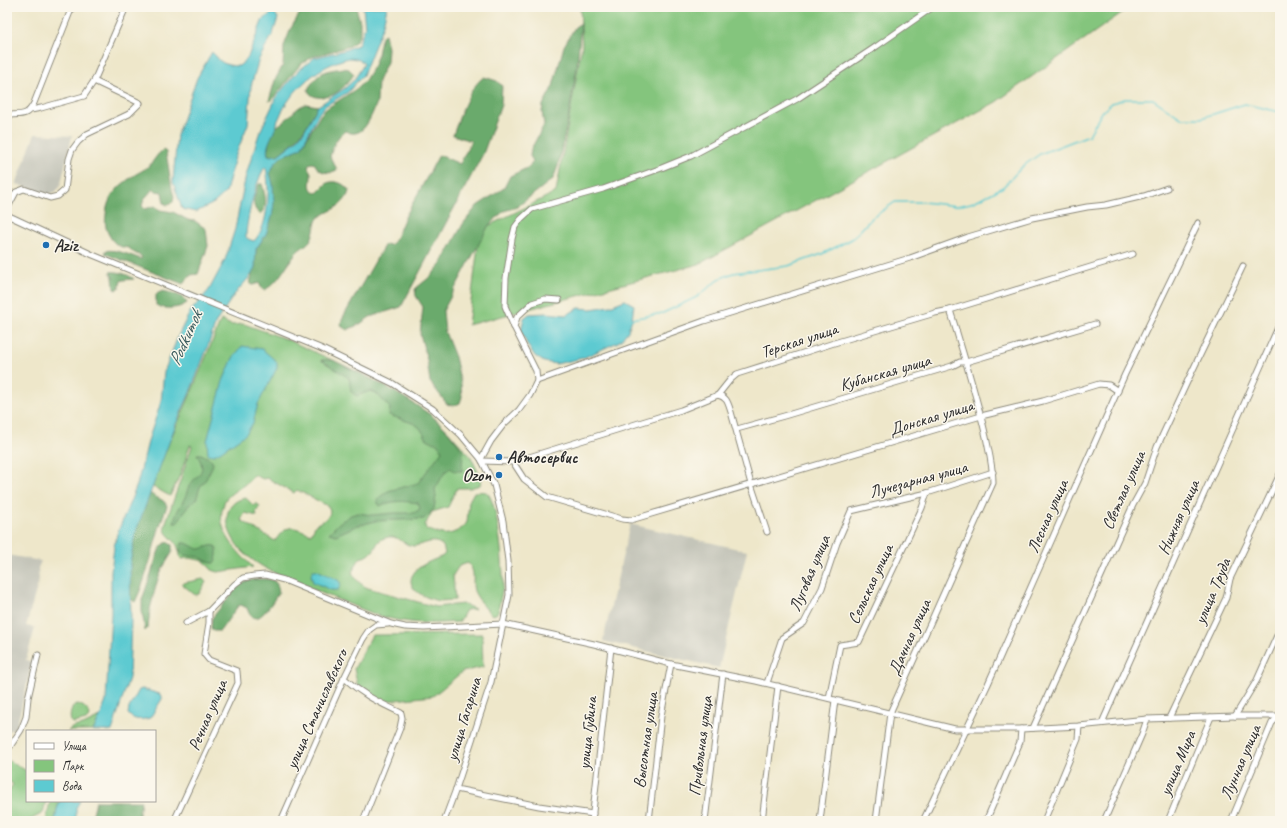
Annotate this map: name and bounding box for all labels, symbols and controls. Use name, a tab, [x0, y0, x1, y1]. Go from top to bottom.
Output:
place label: Aziz	[54, 235, 79, 256]
marker: Aziz	[41, 240, 51, 250]
water label: Podkumok	[163, 304, 208, 369]
street label: Терская улица	[758, 318, 842, 363]
street label: Кубанская улица	[837, 349, 935, 395]
street label: Донская улица	[887, 394, 978, 440]
street label: Светлая улица	[1097, 446, 1151, 533]
place label: Автосервис	[507, 447, 579, 468]
marker: Автосервис	[494, 452, 504, 462]
street label: Лучезарная улица	[867, 456, 971, 504]
place label: Ozon	[463, 465, 492, 486]
marker: Ozon	[494, 470, 504, 480]
street label: Лесная улица	[1022, 475, 1074, 556]
street label: Нижняя улица	[1153, 475, 1205, 558]
street label: Луговая улица	[784, 530, 836, 614]
street label: Сельская улица	[843, 539, 899, 627]
street label: улица Труда	[1189, 554, 1236, 628]
street label: Дачная улица	[883, 594, 936, 679]
street label: улица Станиславского	[280, 644, 353, 773]
street label: улица Гагарина	[441, 673, 487, 764]
street label: Речная улица	[183, 675, 233, 754]
street label: Высотная улица	[628, 689, 663, 789]
street label: Привольная улица	[684, 693, 717, 797]
street label: улица Губина	[573, 694, 602, 771]
street label: Лунная улица	[1215, 720, 1266, 803]
street label: улица Мира	[1154, 727, 1201, 800]
legend	[26, 730, 156, 802]
text: Улица	[62, 738, 87, 754]
text: Парк	[62, 758, 85, 774]
text: Вода	[62, 778, 83, 794]

